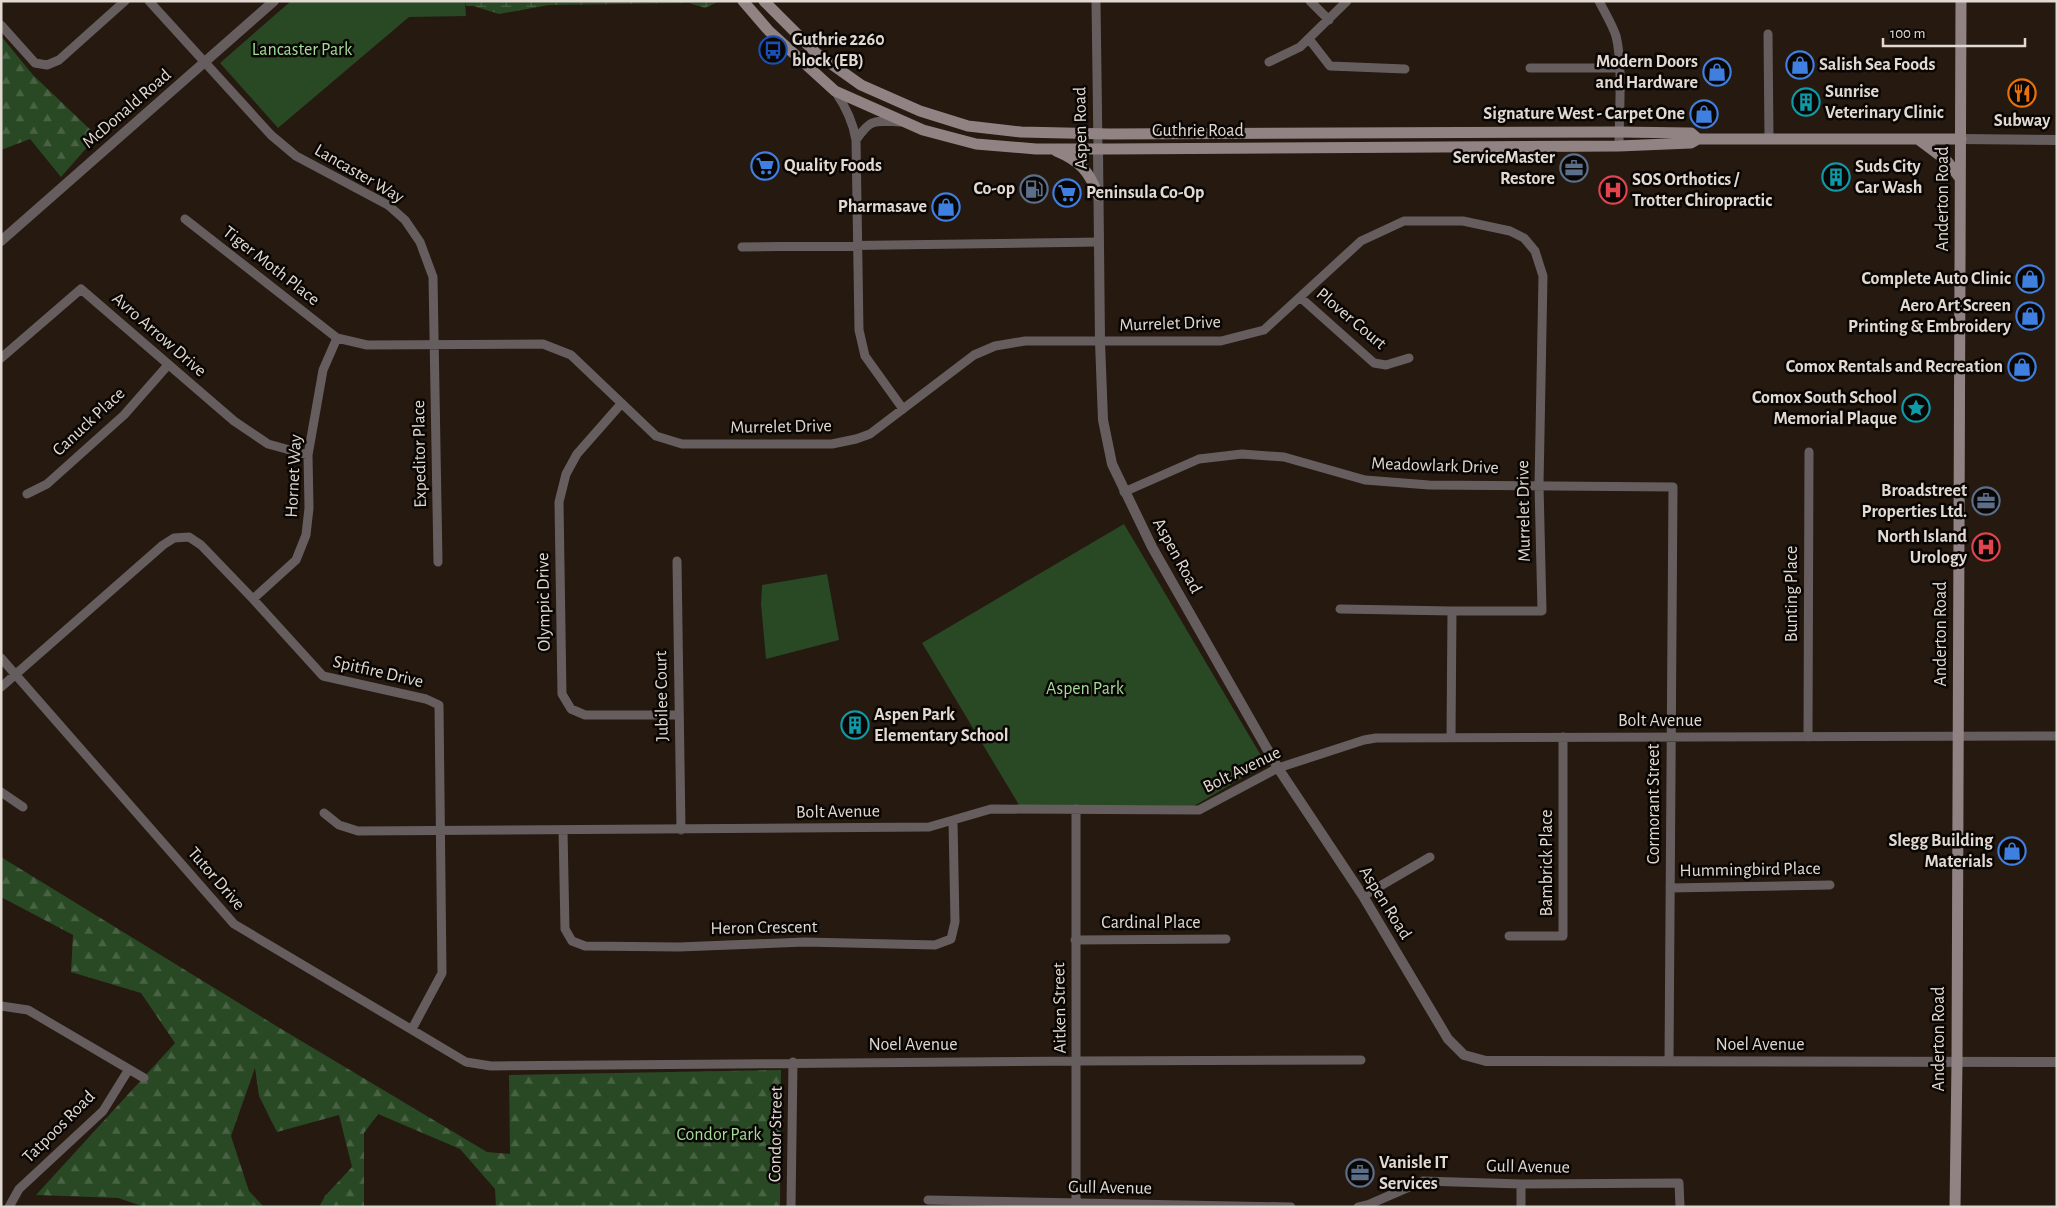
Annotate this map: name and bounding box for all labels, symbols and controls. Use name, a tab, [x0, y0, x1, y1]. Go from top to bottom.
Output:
scale bar	[1883, 15, 2026, 47]
text: 100 m	[1890, 26, 1925, 41]
place label: Guthrie 2260 block (EB)	[792, 31, 885, 70]
bus stop icon: Guthrie 2260 block (EB)	[758, 35, 788, 65]
park label: Lancaster Park	[252, 41, 353, 59]
shop icon: Salish Sea Foods	[1785, 50, 1815, 80]
place label: Modern Doors and Hardware	[1596, 53, 1698, 92]
place label: Salish Sea Foods	[1819, 56, 1936, 74]
shop icon: Modern Doors and Hardware	[1702, 57, 1732, 87]
street label: McDonald Road	[79, 66, 175, 152]
restaurant icon: Subway	[2007, 78, 2037, 108]
place label: Sunrise Veterinary Clinic	[1825, 83, 1944, 122]
street label: Aspen Road	[1071, 87, 1091, 169]
building icon: Sunrise Veterinary Clinic	[1791, 87, 1821, 117]
shop icon: Signature West - Carpet One	[1689, 99, 1719, 129]
place label: Signature West - Carpet One	[1483, 105, 1685, 123]
place label: Subway	[1994, 112, 2051, 130]
street label: Guthrie Road	[1152, 122, 1244, 140]
street label: Lancaster Way	[311, 141, 407, 207]
street label: Anderton Road	[1934, 146, 1952, 252]
place label: ServiceMaster Restore	[1453, 149, 1556, 188]
supermarket icon: Quality Foods	[750, 151, 780, 181]
office icon: ServiceMaster Restore	[1559, 153, 1589, 183]
place label: Quality Foods	[784, 157, 882, 175]
place label: Suds City Car Wash	[1855, 158, 1922, 197]
building icon: Suds City Car Wash	[1821, 162, 1851, 192]
place label: SOS Orthotics / Trotter Chiropractic	[1632, 171, 1772, 210]
fuel station icon: Co-op	[1019, 174, 1049, 204]
hospital icon: SOS Orthotics / Trotter Chiropractic	[1598, 175, 1628, 205]
supermarket icon: Peninsula Co-Op	[1052, 178, 1082, 208]
place label: Co-op	[973, 180, 1015, 198]
place label: Peninsula Co-Op	[1086, 184, 1204, 202]
shop icon: Pharmasave	[931, 192, 961, 222]
place label: Pharmasave	[838, 198, 927, 216]
street label: Tiger Moth Place	[219, 223, 323, 309]
shop icon: Complete Auto Clinic	[2015, 264, 2045, 294]
place label: Complete Auto Clinic	[1862, 270, 2011, 288]
street label: Plover Court	[1313, 285, 1390, 353]
street label: Avro Arrow Drive	[108, 289, 210, 381]
place label: Aero Art Screen Printing & Embroidery	[1848, 297, 2012, 336]
shop icon: Aero Art Screen Printing & Embroidery	[2015, 301, 2045, 331]
street label: Murrelet Drive	[1119, 313, 1221, 335]
shop icon: Comox Rentals and Recreation	[2007, 352, 2037, 382]
place label: Comox Rentals and Recreation	[1786, 358, 2003, 376]
street label: Canuck Place	[49, 384, 129, 460]
place label: Comox South School Memorial Plaque	[1752, 389, 1897, 428]
place icon: Comox South School Memorial Plaque	[1901, 393, 1931, 423]
street label: Expeditor Place	[410, 400, 430, 508]
street label: Murrelet Drive	[730, 417, 832, 437]
street label: Hornet Way	[283, 433, 305, 518]
street label: Meadowlark Drive	[1371, 455, 1499, 477]
street label: Murrelet Drive	[1514, 460, 1534, 562]
place label: Broadstreet Properties Ltd.	[1862, 482, 1967, 521]
office icon: Broadstreet Properties Ltd.	[1971, 486, 2001, 516]
street label: Aspen Road	[1149, 516, 1205, 596]
place label: North Island Urology	[1877, 528, 1968, 567]
hospital icon: North Island Urology	[1971, 532, 2001, 562]
street label: Bunting Place	[1783, 546, 1801, 642]
street label: Olympic Drive	[534, 552, 554, 652]
street label: Anderton Road	[1932, 581, 1950, 687]
street label: Jubilee Court	[652, 650, 672, 741]
street label: Spitfire Drive	[331, 653, 425, 691]
park label: Aspen Park	[1046, 680, 1125, 698]
place label: Aspen Park Elementary School	[874, 706, 1009, 745]
building icon: Aspen Park Elementary School	[840, 710, 870, 740]
street label: Bolt Avenue	[1618, 712, 1702, 730]
street label: Cormorant Street	[1645, 743, 1663, 864]
street label: Bolt Avenue	[1200, 744, 1284, 796]
street label: Bolt Avenue	[796, 802, 880, 822]
street label: Bambrick Place	[1538, 810, 1556, 916]
place label: Slegg Building Materials	[1888, 832, 1994, 871]
shop icon: Slegg Building Materials	[1997, 836, 2027, 866]
street label: Tutor Drive	[184, 844, 248, 914]
street label: Hummingbird Place	[1679, 860, 1821, 880]
street label: Aspen Road	[1355, 863, 1415, 943]
street label: Cardinal Place	[1101, 914, 1201, 932]
street label: Heron Crescent	[710, 918, 818, 938]
street label: Aitken Street	[1050, 962, 1070, 1054]
street label: Anderton Road	[1930, 986, 1948, 1092]
street label: Noel Avenue	[869, 1036, 957, 1054]
street label: Noel Avenue	[1716, 1036, 1804, 1054]
street label: Condor Street	[766, 1086, 786, 1182]
street label: Tatpoos Road	[19, 1087, 99, 1167]
park label: Condor Park	[677, 1126, 762, 1144]
place label: Vanisle IT Services	[1379, 1154, 1448, 1193]
street label: Gull Avenue	[1486, 1157, 1570, 1177]
office icon: Vanisle IT Services	[1345, 1158, 1375, 1188]
street label: Gull Avenue	[1068, 1178, 1152, 1198]

